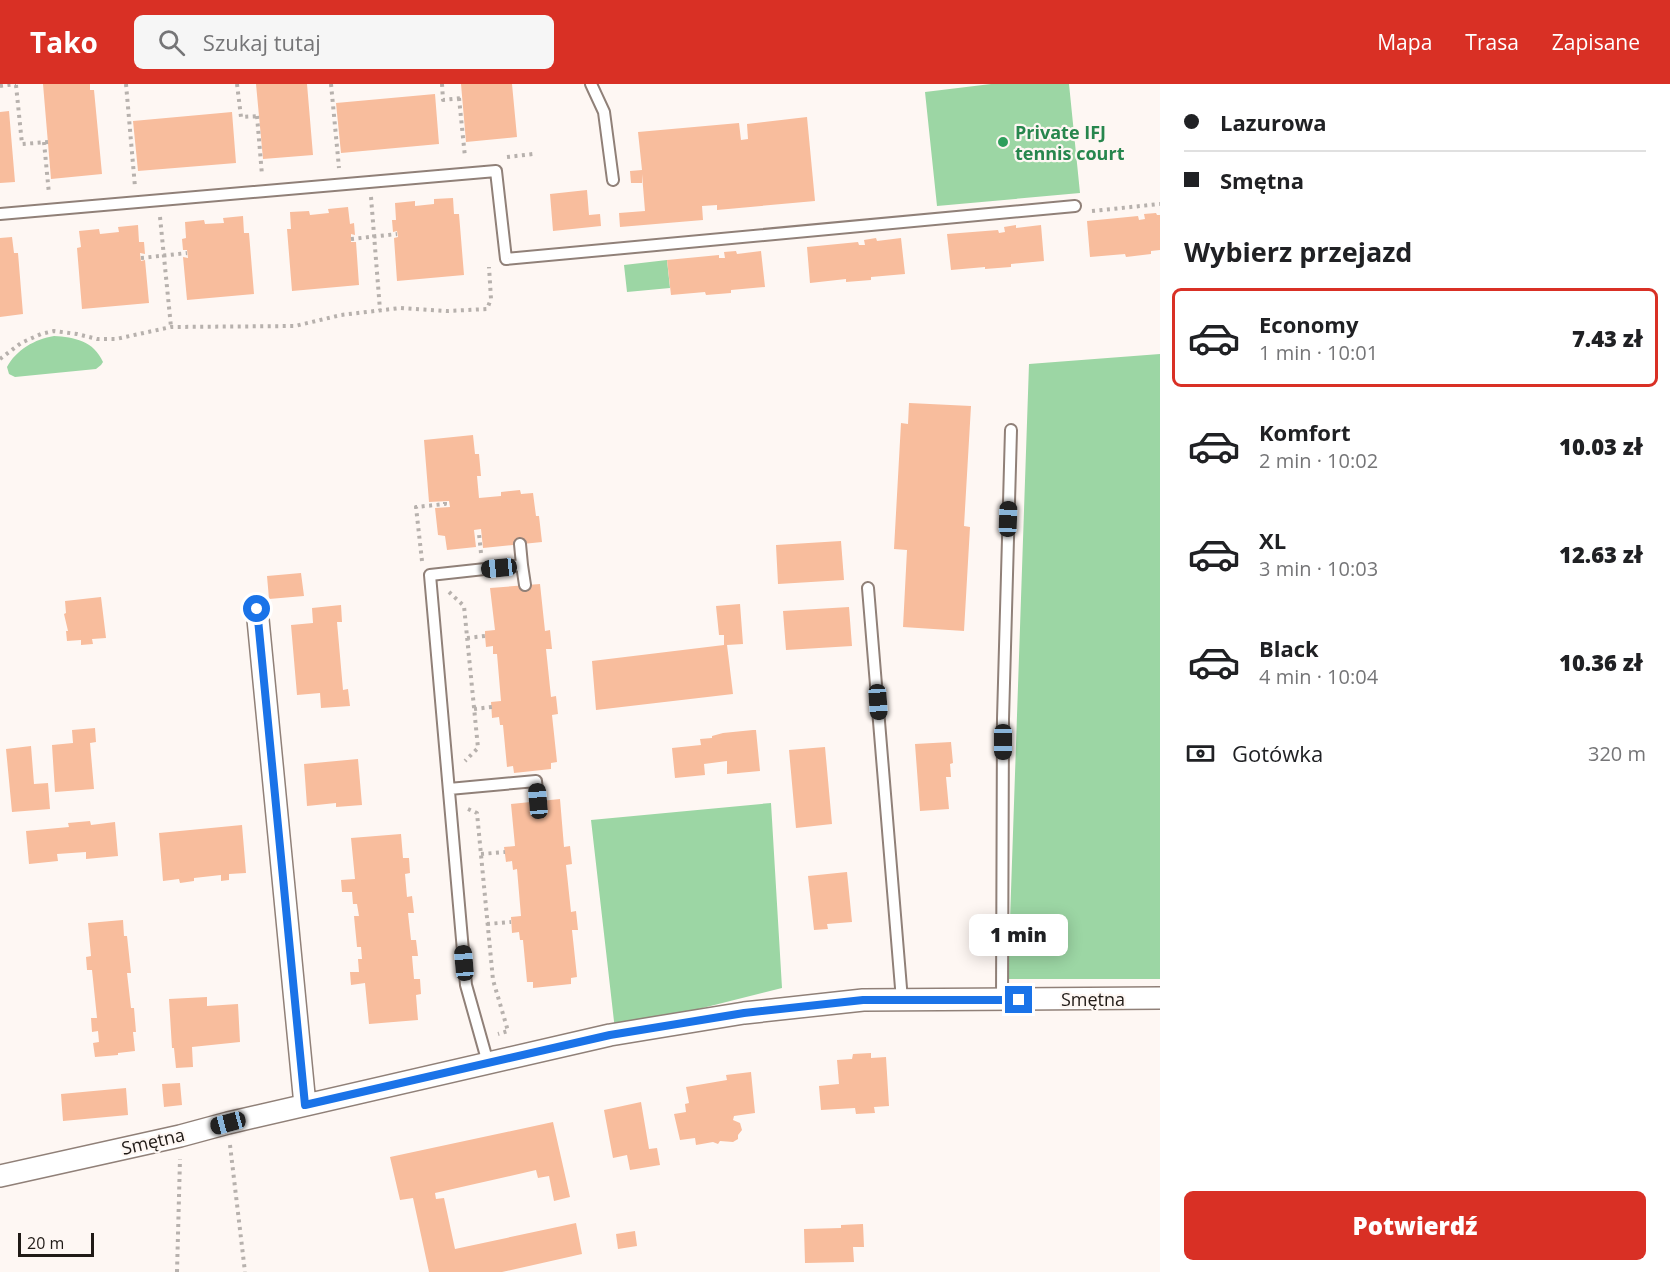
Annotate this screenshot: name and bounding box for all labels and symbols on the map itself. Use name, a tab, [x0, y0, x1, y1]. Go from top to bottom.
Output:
place label: Private IFJ tennis court	[1015, 120, 1125, 165]
marker: Private IFJ tennis court	[996, 135, 1010, 149]
car	[998, 501, 1018, 537]
car	[480, 557, 518, 579]
route start	[243, 595, 270, 622]
car	[868, 683, 888, 721]
car	[994, 724, 1012, 760]
car	[527, 782, 549, 820]
callout: 1 min	[970, 913, 1068, 955]
car	[453, 944, 475, 982]
route end	[1005, 986, 1032, 1013]
street label: Smętna	[1061, 987, 1125, 1011]
car	[208, 1110, 248, 1136]
street label: Smętna	[119, 1122, 187, 1160]
scale bar	[18, 1230, 94, 1258]

